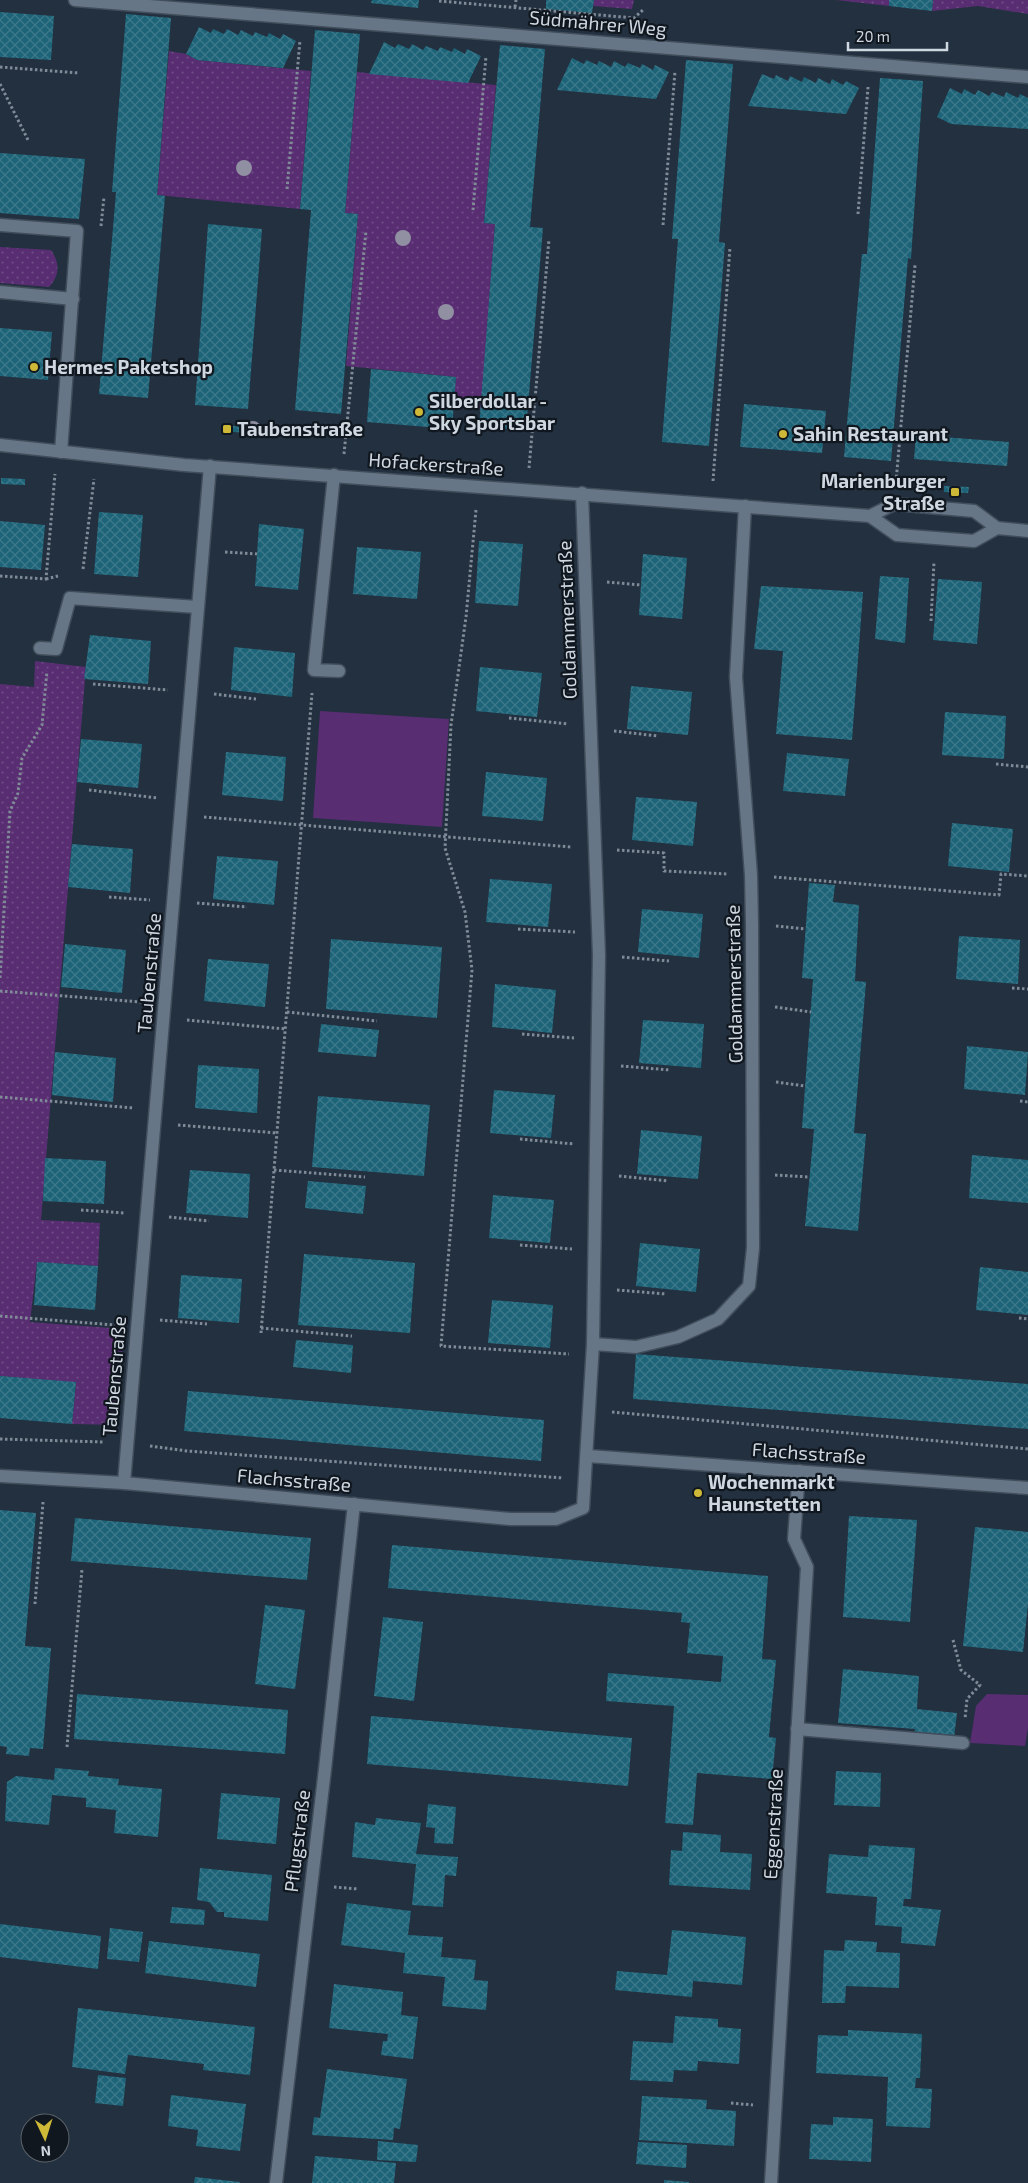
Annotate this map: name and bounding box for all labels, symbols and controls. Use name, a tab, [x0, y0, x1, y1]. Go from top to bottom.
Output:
street label: Südmährer Weg	[528, 5, 668, 40]
scale bar	[848, 20, 947, 52]
text: 20 m	[856, 27, 890, 45]
place label: Hermes Paketshop	[44, 355, 213, 378]
marker: Hermes Paketshop	[28, 361, 40, 373]
place label: Silberdollar - Sky Sportsbar	[429, 389, 555, 435]
marker: Silberdollar - Sky Sportsbar	[413, 406, 425, 418]
place label: Taubenstraße	[237, 417, 363, 440]
place label: Sahin Restaurant	[793, 422, 948, 445]
marker: Taubenstraße	[221, 423, 233, 435]
marker: Sahin Restaurant	[777, 428, 789, 440]
street label: Hofackerstraße	[368, 447, 504, 480]
place label: Marienburger Straße	[821, 469, 945, 514]
marker: Marienburger Straße	[949, 486, 961, 498]
street label: Goldammerstraße	[552, 540, 581, 700]
street label: Goldammerstraße	[721, 904, 746, 1064]
street label: Taubenstraße	[132, 912, 165, 1034]
street label: Taubenstraße	[97, 1315, 130, 1437]
street label: Flachsstraße	[751, 1437, 867, 1468]
street label: Flachsstraße	[236, 1463, 352, 1496]
place label: Wochenmarkt Haunstetten	[708, 1470, 835, 1515]
marker: Wochenmarkt Haunstetten	[692, 1487, 704, 1499]
street label: Eggenstraße	[758, 1768, 787, 1880]
street label: Pflugstraße	[279, 1788, 314, 1894]
north arrow	[20, 2113, 70, 2163]
text: N	[40, 2143, 52, 2160]

